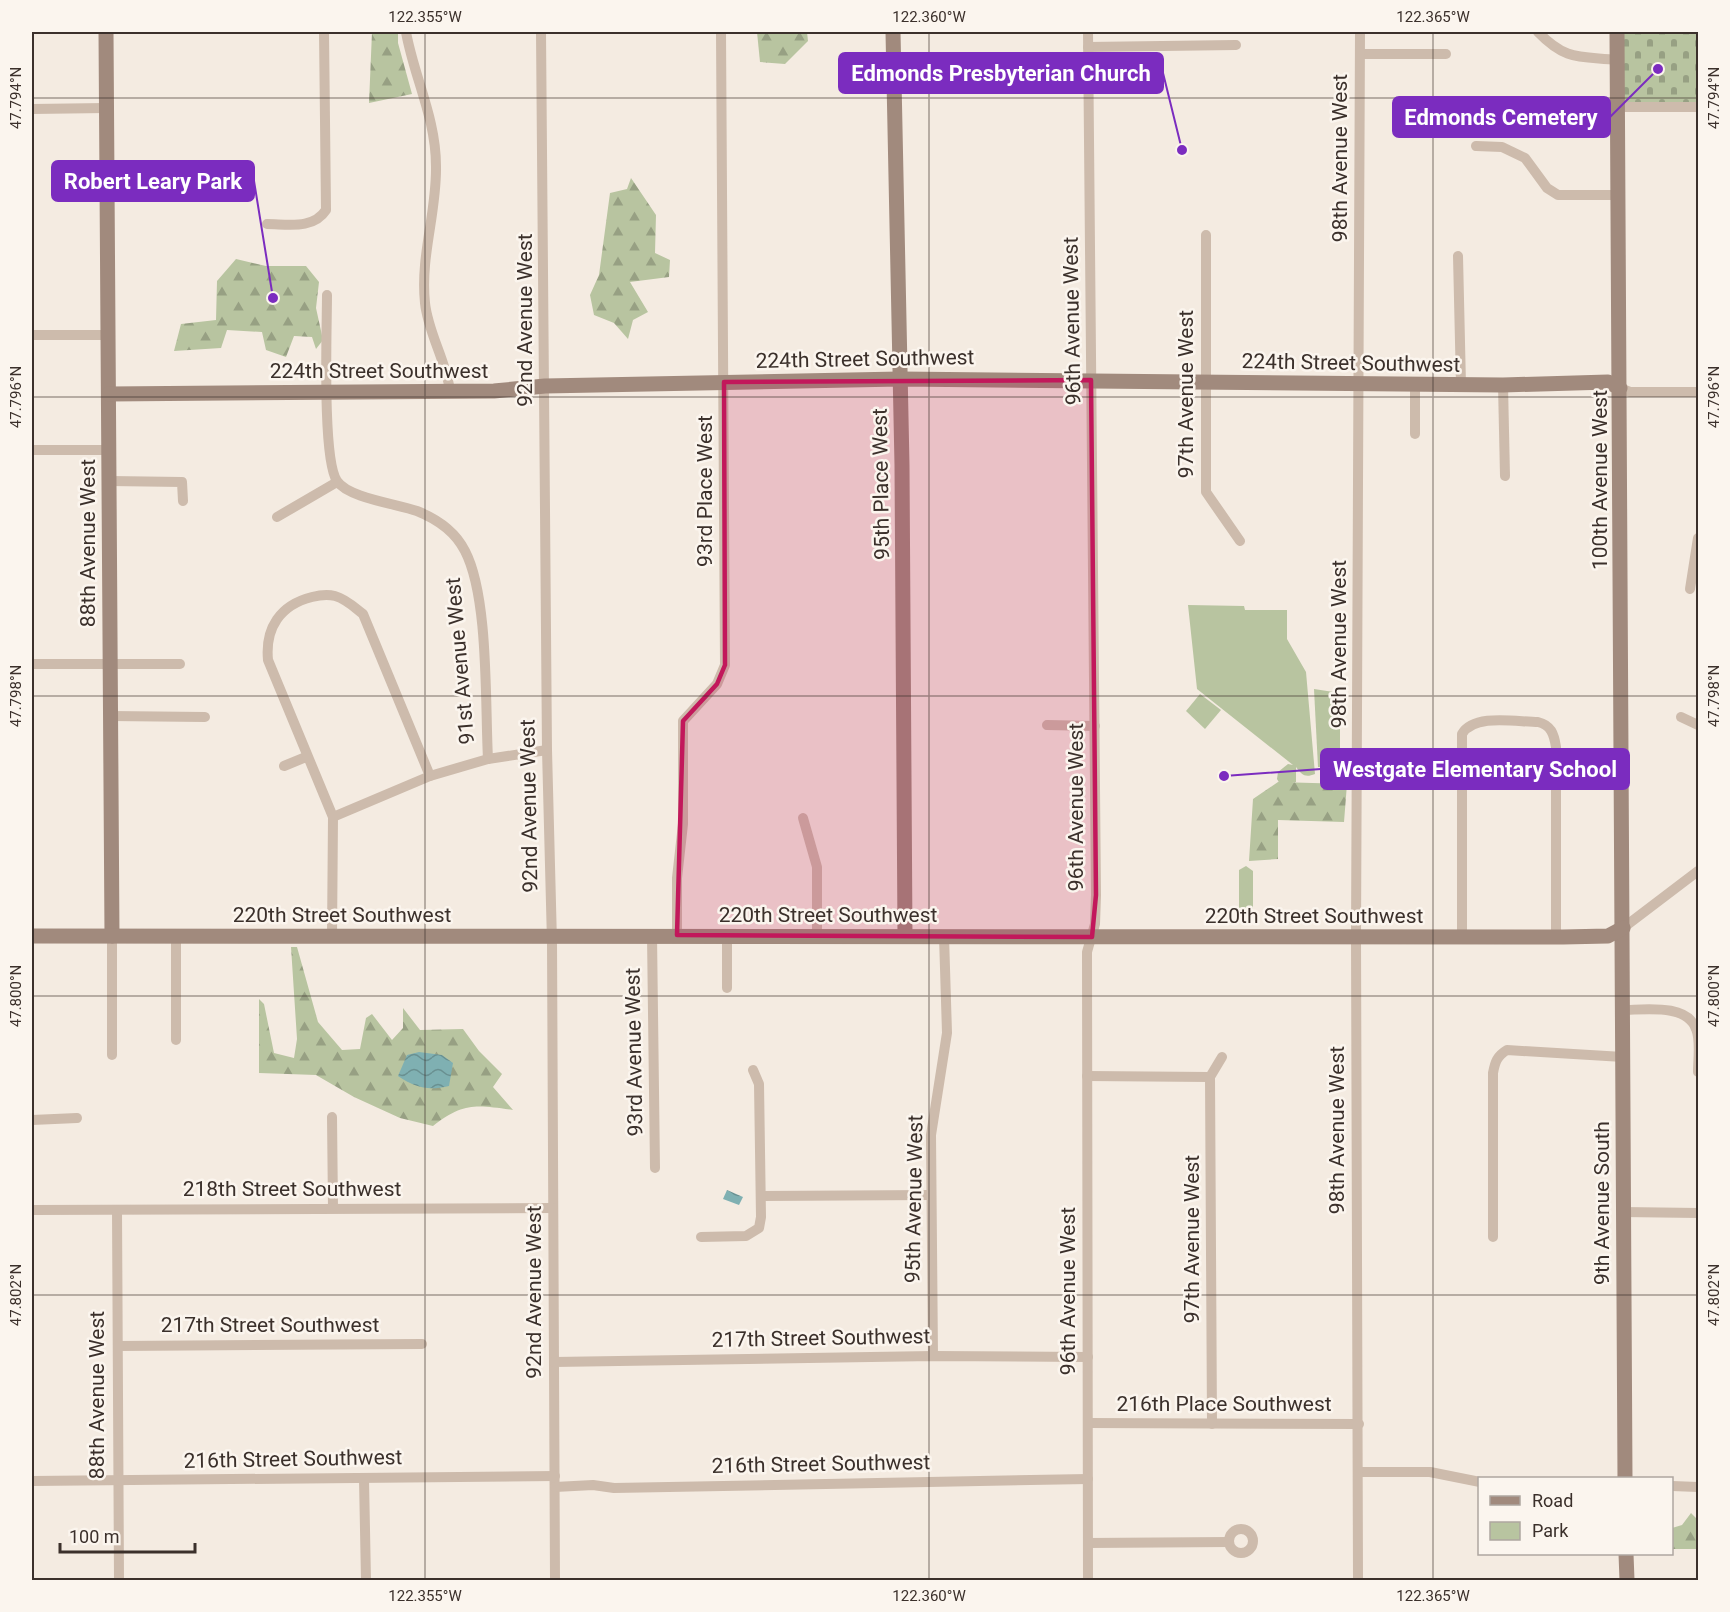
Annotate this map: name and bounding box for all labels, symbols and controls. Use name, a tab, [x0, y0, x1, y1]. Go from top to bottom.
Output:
text: 122.355°W	[388, 8, 462, 26]
text: 122.360°W	[892, 8, 966, 26]
text: 122.365°W	[1396, 8, 1470, 26]
callout: Edmonds Presbyterian Church	[839, 53, 1163, 93]
text: Edmonds Presbyterian Church	[851, 61, 1151, 86]
text: 47.794°N	[7, 67, 25, 129]
text: 47.794°N	[1705, 67, 1723, 129]
street label: 98th Avenue West	[1328, 74, 1352, 242]
callout: Edmonds Cemetery	[1393, 97, 1610, 137]
text: Edmonds Cemetery	[1404, 105, 1599, 130]
callout: Robert Leary Park	[52, 161, 254, 201]
text: Robert Leary Park	[64, 169, 242, 194]
street label: 92nd Avenue West	[513, 233, 537, 407]
street label: 96th Avenue West	[1059, 237, 1085, 405]
street label: 97th Avenue West	[1174, 310, 1198, 478]
street label: 224th Street Southwest	[755, 345, 975, 373]
street label: 224th Street Southwest	[1241, 349, 1461, 377]
street label: 224th Street Southwest	[270, 359, 489, 383]
text: 47.796°N	[7, 366, 25, 428]
text: 47.796°N	[1705, 366, 1723, 428]
street label: 100th Avenue West	[1588, 390, 1612, 570]
street label: 95th Place West	[868, 408, 894, 560]
street label: 93rd Place West	[693, 415, 717, 567]
street label: 88th Avenue West	[76, 459, 100, 627]
street label: 98th Avenue West	[1327, 560, 1351, 728]
street label: 91st Avenue West	[441, 576, 479, 746]
text: 47.798°N	[7, 665, 25, 727]
text: 47.798°N	[1705, 665, 1723, 727]
street label: 92nd Avenue West	[515, 719, 543, 893]
street label: 96th Avenue West	[1064, 723, 1088, 891]
callout: Westgate Elementary School	[1321, 749, 1629, 789]
text: Westgate Elementary School	[1333, 757, 1617, 782]
street label: 220th Street Southwest	[233, 903, 452, 927]
street label: 220th Street Southwest	[719, 903, 938, 927]
street label: 220th Street Southwest	[1205, 904, 1424, 928]
text: 47.800°N	[7, 965, 25, 1027]
text: 47.800°N	[1705, 965, 1723, 1027]
street label: 93rd Avenue West	[621, 967, 647, 1137]
street label: 98th Avenue West	[1325, 1046, 1349, 1214]
street label: 95th Avenue West	[901, 1115, 927, 1283]
street label: 9th Avenue South	[1590, 1121, 1614, 1285]
street label: 97th Avenue West	[1180, 1155, 1204, 1323]
street label: 218th Street Southwest	[183, 1177, 402, 1201]
street label: 92nd Avenue West	[522, 1205, 546, 1379]
street label: 96th Avenue West	[1056, 1207, 1080, 1375]
text: 47.802°N	[7, 1264, 25, 1326]
text: 47.802°N	[1705, 1264, 1723, 1326]
street label: 88th Avenue West	[85, 1311, 109, 1479]
street label: 217th Street Southwest	[161, 1313, 380, 1337]
street label: 217th Street Southwest	[711, 1324, 931, 1352]
street label: 216th Place Southwest	[1116, 1392, 1332, 1416]
street label: 216th Street Southwest	[183, 1445, 403, 1473]
street label: 216th Street Southwest	[711, 1450, 931, 1478]
legend	[1478, 1477, 1673, 1555]
text: Road	[1532, 1490, 1573, 1511]
scale bar	[60, 1516, 195, 1554]
text: Park	[1532, 1520, 1569, 1541]
text: 100 m	[69, 1526, 120, 1547]
text: 122.355°W	[388, 1587, 462, 1605]
text: 122.360°W	[892, 1587, 966, 1605]
text: 122.365°W	[1396, 1587, 1470, 1605]

